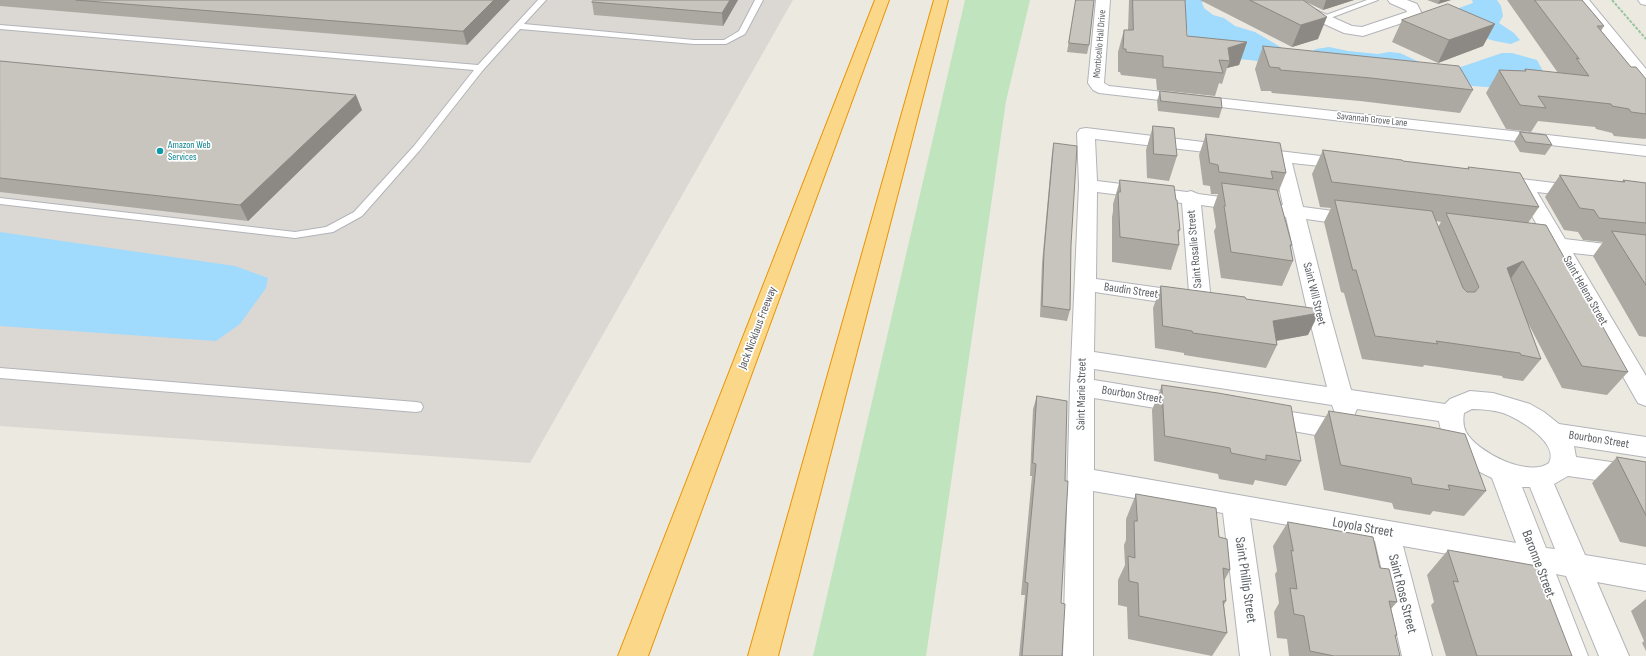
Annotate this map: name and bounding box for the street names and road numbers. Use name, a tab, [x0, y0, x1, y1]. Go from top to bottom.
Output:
street label: Monticello Hall Drive	[1091, 9, 1109, 79]
street label: Savannah Grove Lane	[1336, 110, 1408, 130]
street label: Saint Rosalie Street	[1184, 209, 1206, 289]
street label: Saint Helena Street	[1559, 254, 1611, 328]
street label: Saint Will Street	[1299, 261, 1329, 327]
street label: Baudin Street	[1103, 280, 1159, 302]
street label: Jack Nicklaus Freeway	[736, 285, 780, 371]
street label: Saint Marie Street	[1074, 358, 1090, 430]
street label: Bourbon Street	[1101, 383, 1163, 407]
street label: Bourbon Street	[1568, 428, 1630, 452]
street label: Loyola Street	[1331, 514, 1395, 542]
street label: Baronne Street	[1517, 528, 1559, 600]
street label: Saint Phillip Street	[1231, 536, 1259, 624]
street label: Saint Rose Street	[1384, 553, 1420, 635]

